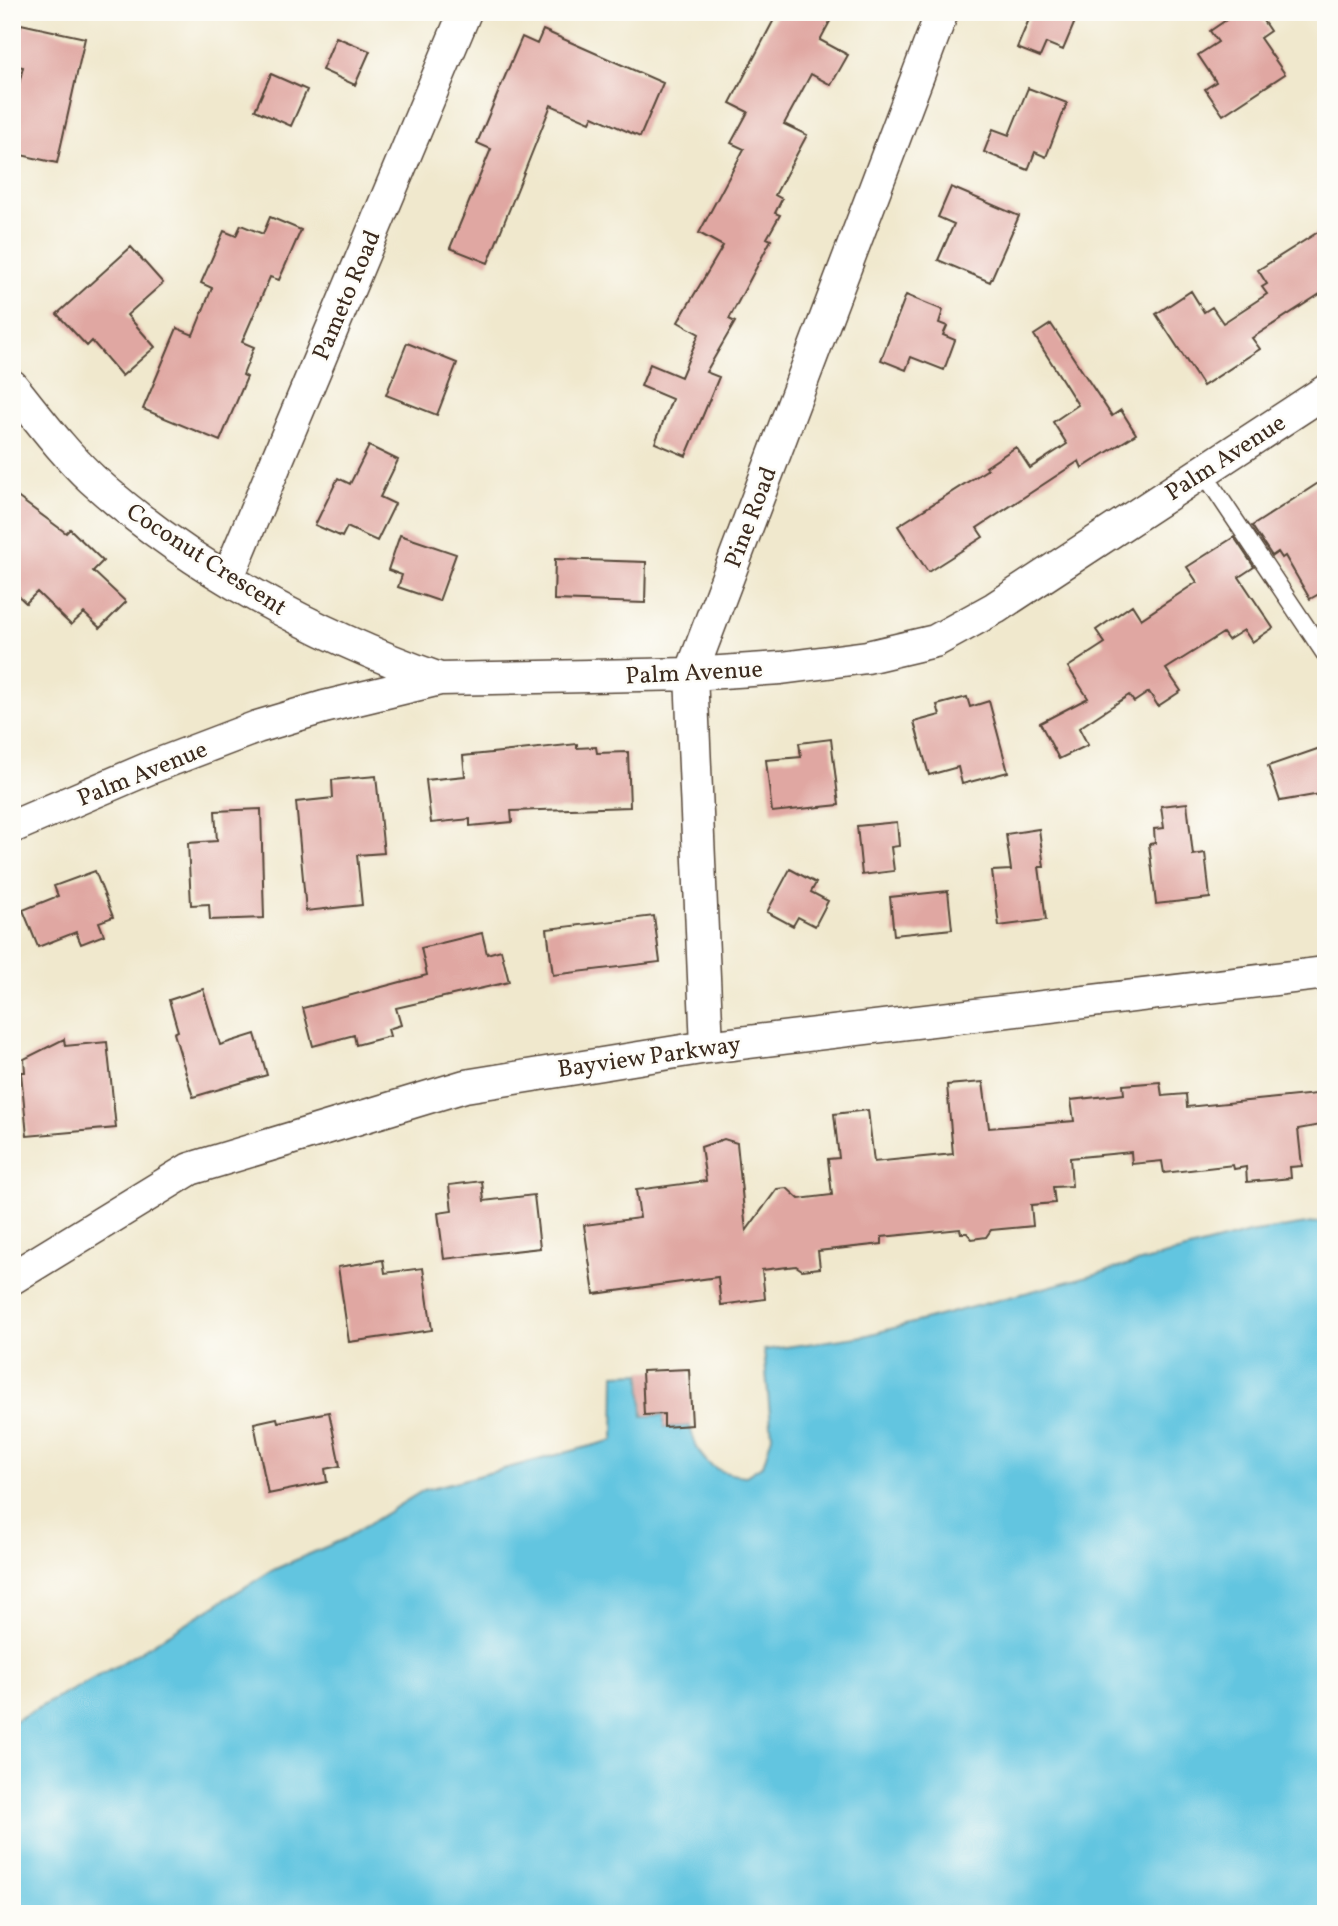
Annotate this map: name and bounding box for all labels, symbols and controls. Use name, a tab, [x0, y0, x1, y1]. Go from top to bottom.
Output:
street label: Pameto Road	[305, 225, 391, 366]
street label: Palm Avenue	[1159, 407, 1293, 510]
street label: Pine Road	[717, 462, 787, 573]
street label: Coconut Crescent	[119, 496, 293, 625]
street label: Palm Avenue	[624, 653, 764, 695]
street label: Palm Avenue	[73, 733, 213, 816]
street label: Bayview Parkway	[555, 1028, 743, 1088]

